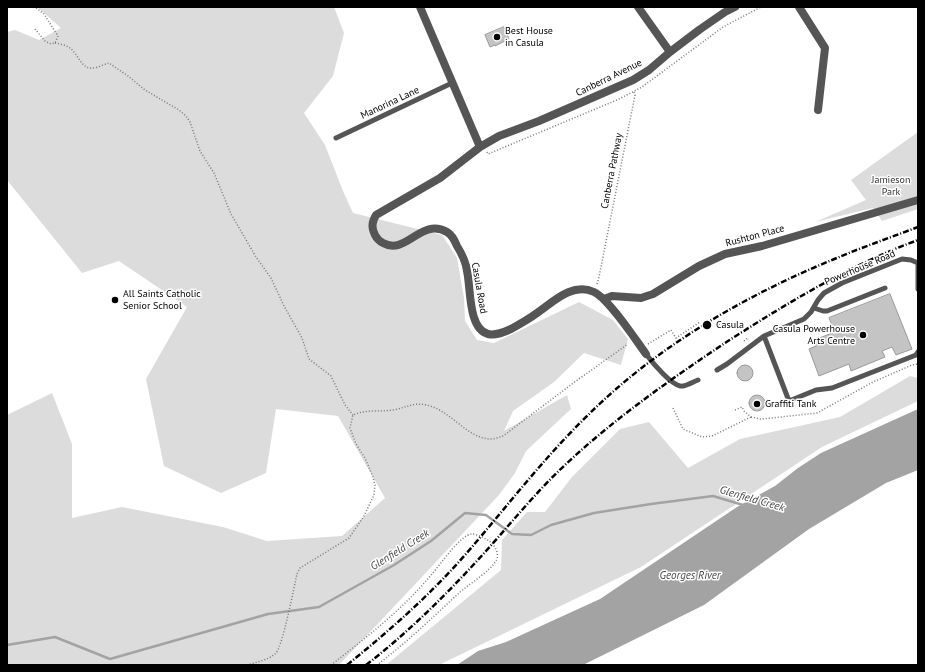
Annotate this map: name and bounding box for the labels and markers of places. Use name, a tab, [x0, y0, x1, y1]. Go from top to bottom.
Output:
place label: Best House in Casula	[505, 25, 553, 48]
marker: Best House in Casula	[492, 32, 502, 42]
place label: All Saints Catholic Senior School	[123, 288, 201, 312]
marker: All Saints Catholic Senior School	[110, 295, 120, 305]
marker: Casula	[701, 319, 713, 331]
place label: Casula	[716, 319, 744, 331]
place label: Casula Powerhouse Arts Centre	[773, 323, 855, 346]
marker: Casula Powerhouse Arts Centre	[858, 330, 868, 340]
place label: Graffiti Tank	[765, 398, 817, 410]
marker: Graffiti Tank	[752, 399, 762, 409]

